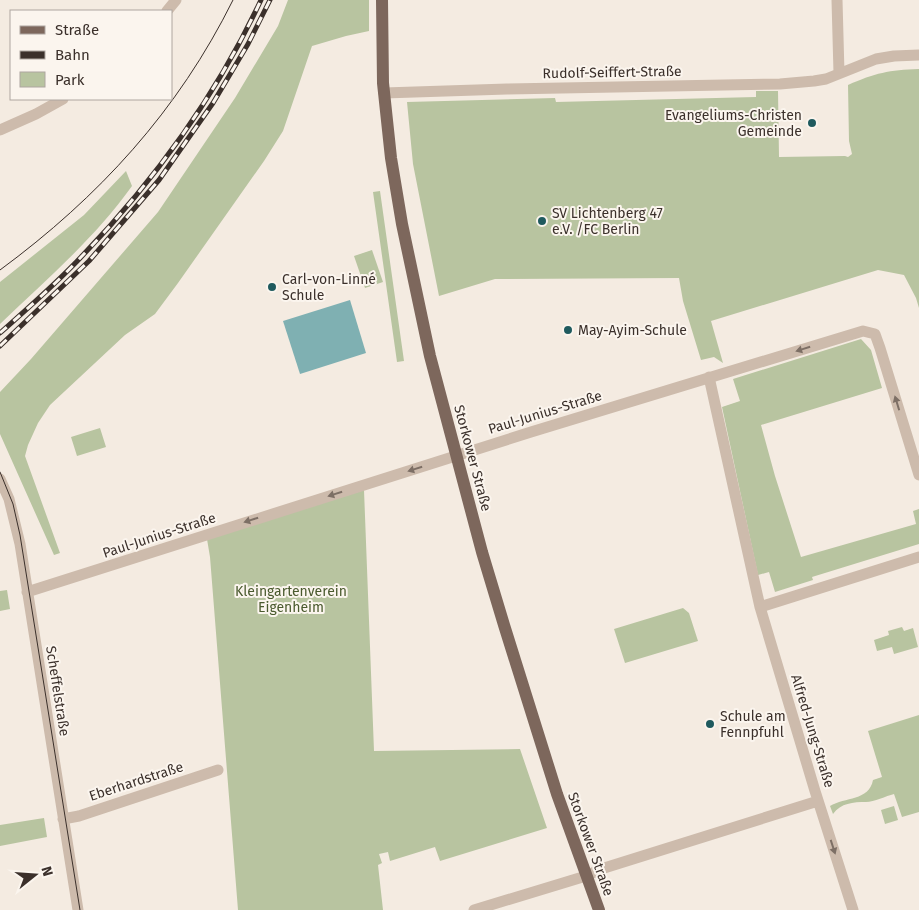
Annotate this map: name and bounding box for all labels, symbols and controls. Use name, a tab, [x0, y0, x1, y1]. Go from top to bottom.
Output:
legend	[10, 10, 172, 100]
text: Straße	[55, 21, 99, 39]
text: Bahn	[55, 46, 90, 64]
street label: Rudolf-Seiffert-Straße	[542, 63, 682, 82]
text: Park	[55, 71, 85, 89]
place label: Evangeliums-Christen Gemeinde	[665, 107, 802, 140]
marker: Evangeliums-Christen Gemeinde	[806, 117, 818, 129]
place label: SV Lichtenberg 47 e.V. /FC Berlin	[552, 205, 663, 238]
marker: SV Lichtenberg 47 e.V. /FC Berlin	[536, 215, 548, 227]
place label: Carl-von-Linné Schule	[282, 271, 376, 304]
marker: Carl-von-Linné Schule	[266, 281, 278, 293]
place label: May-Ayim-Schule	[578, 322, 687, 339]
marker: May-Ayim-Schule	[562, 324, 574, 336]
one-way arrow	[795, 346, 810, 354]
street label: Paul-Junius-Straße	[486, 387, 604, 438]
one-way arrow	[893, 396, 901, 411]
street label: Storkower Straße	[450, 403, 495, 513]
one-way arrow	[407, 465, 422, 473]
one-way arrow	[327, 490, 342, 498]
street label: Paul-Junius-Straße	[100, 509, 218, 562]
one-way arrow	[244, 517, 259, 525]
park label: Kleingartenverein Eigenheim	[235, 583, 347, 616]
street label: Scheffelstraße	[42, 645, 73, 737]
street label: Alfred-Jung-Straße	[787, 673, 838, 790]
place label: Schule am Fennpfuhl	[720, 708, 786, 741]
marker: Schule am Fennpfuhl	[704, 718, 716, 730]
street label: Eberhardstraße	[87, 758, 185, 805]
street label: Storkower Straße	[564, 790, 617, 898]
one-way arrow	[829, 840, 837, 855]
north arrow	[10, 850, 60, 900]
text: N	[37, 864, 56, 878]

